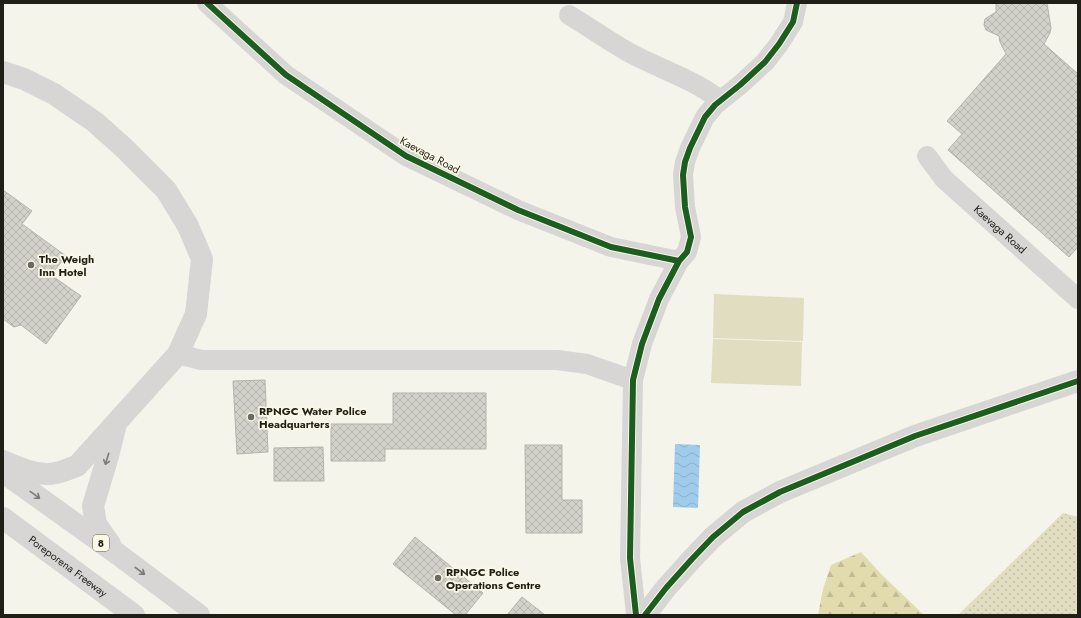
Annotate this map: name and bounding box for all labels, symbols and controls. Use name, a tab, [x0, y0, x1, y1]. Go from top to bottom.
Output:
street label: Kaevaga Road	[397, 133, 463, 177]
street label: Kaevaga Road	[970, 201, 1030, 257]
place label: The Weigh Inn Hotel	[39, 251, 94, 280]
marker: The Weigh Inn Hotel	[26, 260, 36, 270]
place label: RPNGC Water Police Headquarters	[259, 403, 367, 432]
marker: RPNGC Water Police Headquarters	[246, 412, 256, 422]
one-way arrow	[103, 452, 110, 465]
one-way arrow	[29, 491, 40, 499]
street label: Poreporena Freeway	[25, 532, 111, 601]
road number: 8	[93, 535, 109, 551]
place label: RPNGC Police Operations Centre	[446, 564, 541, 593]
one-way arrow	[134, 567, 145, 575]
marker: RPNGC Police Operations Centre	[433, 573, 443, 583]

